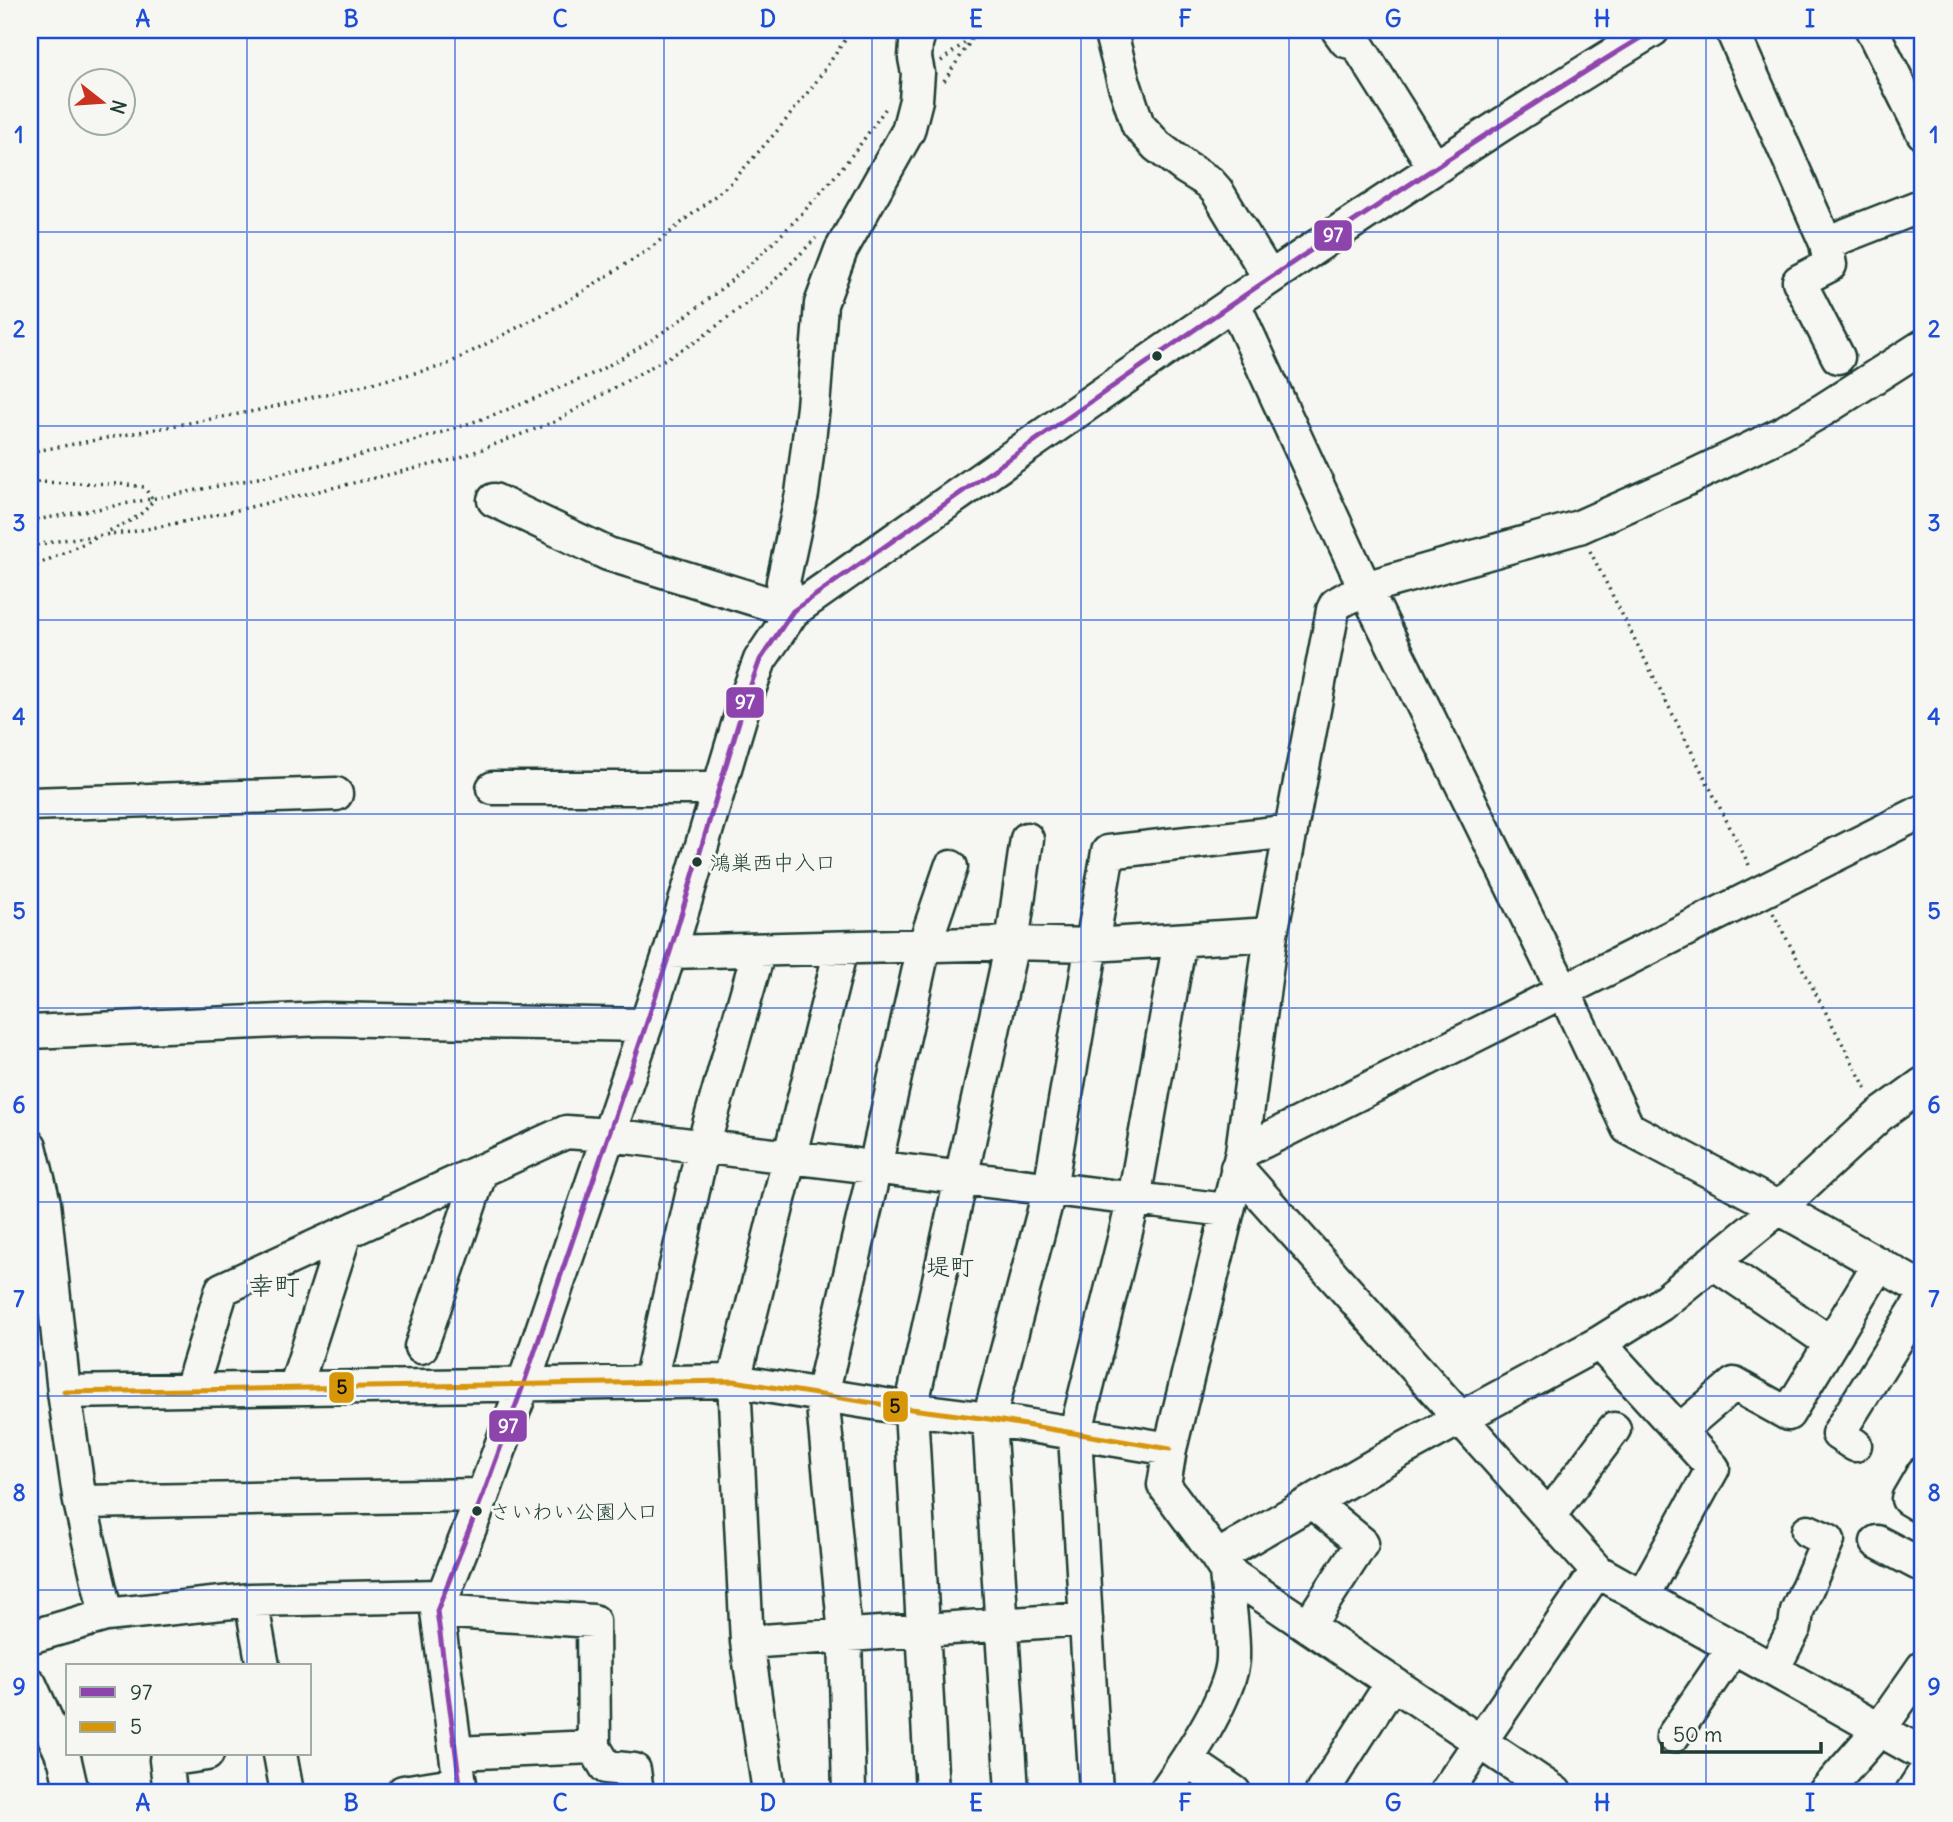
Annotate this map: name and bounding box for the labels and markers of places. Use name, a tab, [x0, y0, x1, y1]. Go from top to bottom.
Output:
unlabelled marker	[1150, 349, 1164, 363]
place label: 鴻巣西中入口	[710, 849, 836, 876]
marker: 鴻巣西中入口	[690, 855, 704, 869]
place label: さいわい公園入口	[490, 1498, 658, 1525]
marker: さいわい公園入口	[470, 1504, 484, 1518]

